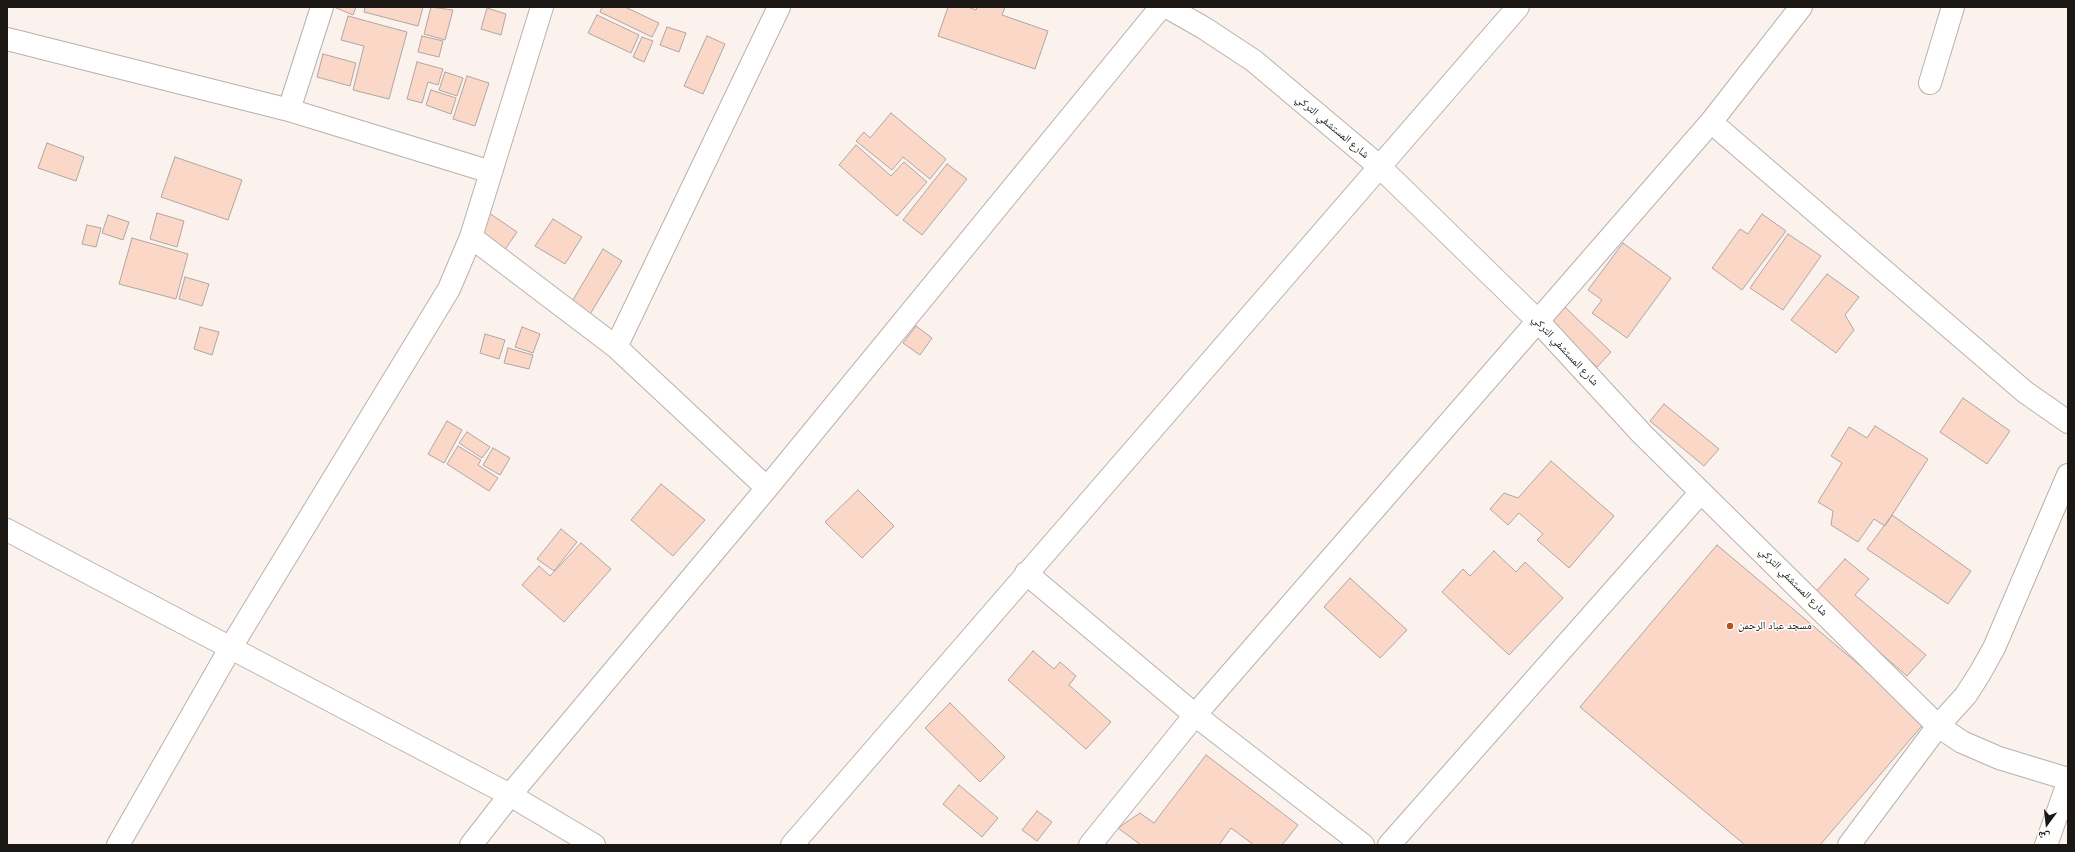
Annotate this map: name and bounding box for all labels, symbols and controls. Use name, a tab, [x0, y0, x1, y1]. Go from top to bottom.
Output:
street label: شارع المستشفي التركي	[1293, 92, 1371, 162]
street label: شارع المستشفي التركي	[1529, 313, 1601, 389]
street label: شارع المستشفي التركي	[1756, 545, 1830, 619]
place label: مسجد عباد الرحمن	[1738, 619, 1812, 633]
marker: مسجد عباد الرحمن	[1725, 621, 1735, 631]
north arrow	[2027, 804, 2067, 844]
text: ش	[2036, 828, 2051, 844]

